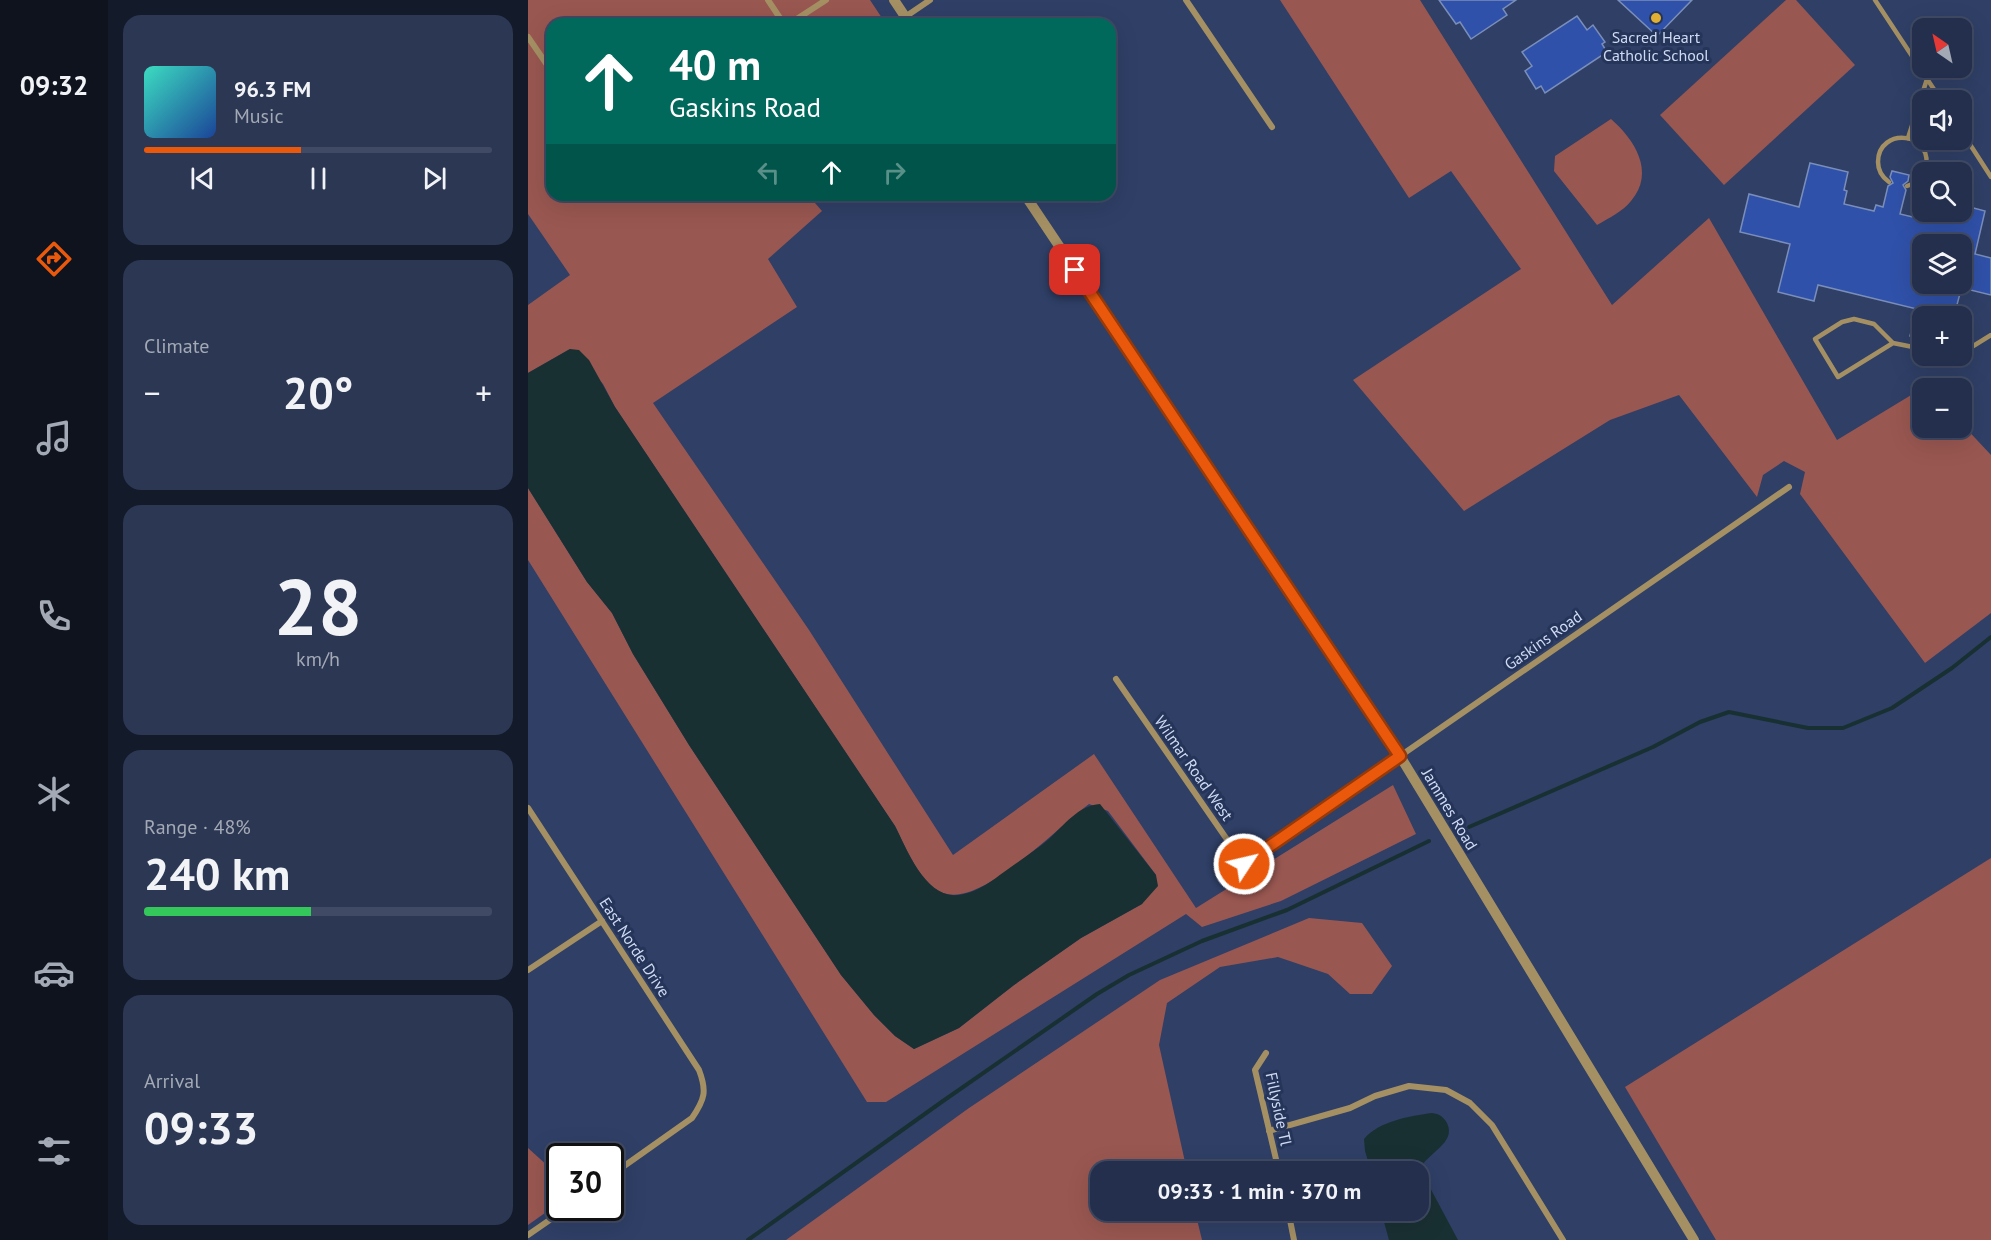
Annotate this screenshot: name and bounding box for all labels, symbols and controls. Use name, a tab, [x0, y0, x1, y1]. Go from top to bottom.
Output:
marker: Sacred Heart Catholic School	[1649, 11, 1663, 25]
north arrow	[1912, 18, 1972, 78]
map controls	[1912, 18, 1972, 438]
place label: Sacred Heart Catholic School	[1603, 27, 1709, 65]
text: 40 m	[669, 37, 761, 92]
icon: ahead	[570, 42, 648, 120]
text: 09:32	[20, 68, 88, 102]
text: 96.3 FM	[234, 75, 311, 103]
text: Gaskins Road	[669, 90, 821, 124]
button: sound	[1912, 90, 1972, 150]
text: Music	[234, 103, 283, 129]
icon: left	[752, 156, 785, 189]
icon: ahead	[815, 156, 848, 189]
icon: right	[878, 156, 911, 189]
icon: previous	[186, 162, 219, 195]
icon: pause	[302, 162, 335, 195]
icon: next	[418, 162, 451, 195]
button: search	[1912, 162, 1972, 222]
button: layers	[1912, 234, 1972, 294]
icon: directions	[33, 238, 75, 280]
pin	[1049, 244, 1100, 295]
icon: arrive	[1058, 253, 1091, 286]
button: +	[1912, 306, 1972, 366]
text: Climate	[144, 333, 210, 359]
text: 20°	[283, 363, 353, 421]
text: −	[144, 371, 161, 414]
text: +	[475, 371, 492, 414]
button: −	[1912, 378, 1972, 438]
icon: music	[33, 417, 75, 459]
text: 28	[274, 556, 362, 657]
icon: phone	[33, 595, 75, 637]
street label: Gaskins Road	[1500, 606, 1586, 674]
text: km/h	[296, 646, 340, 672]
street label: Wilmar Road West	[1150, 712, 1238, 825]
street label: Jammes Road	[1417, 764, 1482, 853]
icon: climate	[33, 773, 75, 815]
text: Range · 48%	[144, 814, 251, 840]
position arrow	[1212, 832, 1276, 896]
text: 240 km	[144, 844, 290, 902]
street label: East Norde Drive	[595, 894, 675, 1000]
icon: car	[33, 952, 75, 994]
text: Arrival	[144, 1068, 200, 1094]
street label: Fillyside Tl	[1261, 1071, 1297, 1148]
text: 09:33	[144, 1098, 258, 1156]
icon: filters	[33, 1130, 75, 1172]
speed limit sign: 30	[546, 1143, 624, 1221]
text: 09:33 · 1 min · 370 m	[1158, 1177, 1361, 1205]

